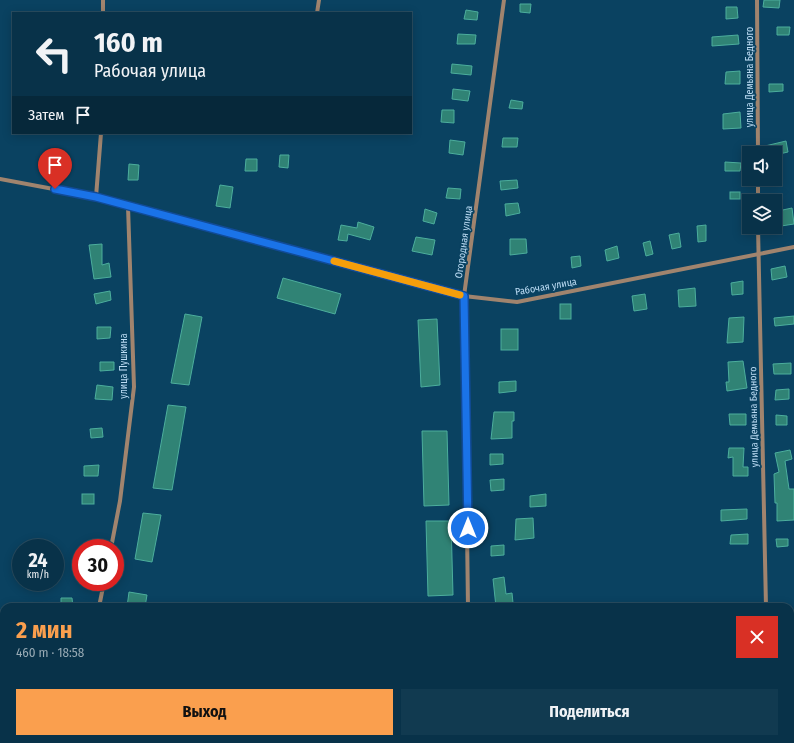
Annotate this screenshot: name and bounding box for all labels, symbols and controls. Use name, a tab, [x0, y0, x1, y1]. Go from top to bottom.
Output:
text: 160 m	[94, 26, 163, 59]
street label: улица Демьяна Бедного	[744, 27, 756, 127]
icon: left	[28, 28, 80, 80]
text: Рабочая улица	[94, 60, 206, 82]
icon: arrive	[72, 104, 94, 126]
text: Затем	[28, 106, 64, 124]
map controls	[742, 146, 782, 234]
button: sound	[742, 146, 782, 186]
pin	[38, 148, 72, 189]
icon: arrive	[44, 154, 66, 176]
button: layers	[742, 194, 782, 234]
street label: Огородная улица	[453, 205, 475, 279]
street label: Рабочая улица	[514, 276, 578, 298]
street label: улица Пушкина	[118, 333, 130, 399]
street label: улица Демьяна Бедного	[747, 367, 761, 467]
position arrow	[447, 507, 489, 549]
speed limit sign: 30	[72, 539, 124, 591]
text: 24	[28, 548, 48, 572]
text: km/h	[27, 569, 49, 581]
text: 2 мин	[16, 616, 72, 644]
button: close	[736, 616, 778, 658]
text: 460 m · 18:58	[16, 645, 84, 660]
button: Выход	[16, 689, 393, 735]
button: Поделиться	[401, 689, 778, 735]

